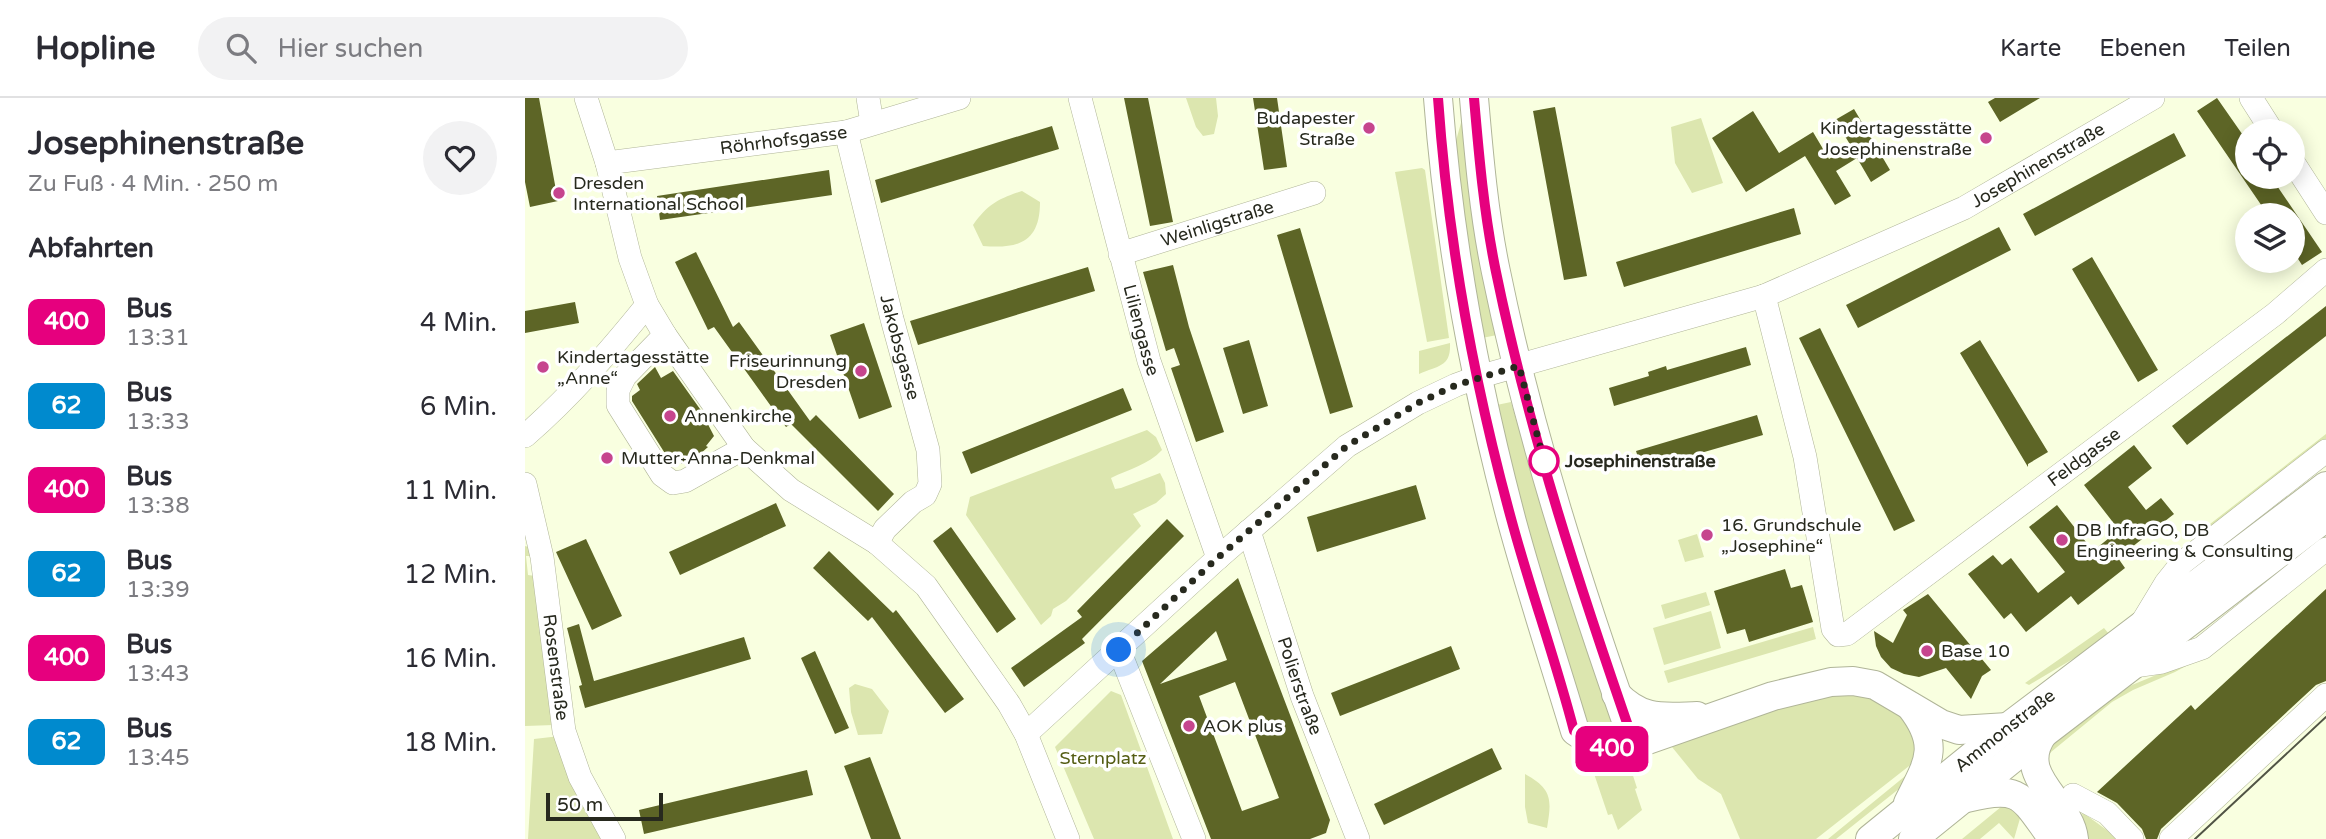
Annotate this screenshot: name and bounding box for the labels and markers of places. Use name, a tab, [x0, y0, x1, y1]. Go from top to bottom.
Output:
place label: Budapester Straße	[1256, 107, 1355, 150]
place label: Kindertagesstätte Josephinenstraße	[1820, 117, 1972, 160]
marker: Budapester Straße	[1361, 120, 1377, 136]
marker: Kindertagesstätte Josephinenstraße	[1978, 130, 1994, 146]
place label: Dresden International School	[573, 172, 744, 215]
marker: Dresden International School	[551, 185, 567, 201]
place label: Kindertagesstätte „Anne“	[557, 346, 709, 389]
place label: Friseurinnung Dresden	[729, 350, 847, 393]
marker: Kindertagesstätte „Anne“	[535, 359, 551, 375]
marker: Friseurinnung Dresden	[853, 363, 869, 379]
place label: Annenkirche	[684, 405, 792, 427]
marker: Annenkirche	[662, 408, 678, 424]
marker: Josephinenstraße	[1529, 446, 1559, 476]
place label: Mutter-Anna-Denkmal	[621, 447, 815, 469]
marker: Mutter-Anna-Denkmal	[599, 450, 615, 466]
place label: Josephinenstraße	[1564, 450, 1716, 472]
place label: 16. Grundschule „Josephine“	[1721, 514, 1862, 557]
place label: DB InfraGO, DB Engineering & Consulting	[2076, 519, 2294, 562]
marker: 16. Grundschule „Josephine“	[1699, 527, 1715, 543]
marker: DB InfraGO, DB Engineering & Consulting	[2054, 532, 2070, 548]
place label: Base 10	[1941, 640, 2010, 662]
marker: Base 10	[1919, 643, 1935, 659]
place label: AOK plus	[1203, 715, 1283, 737]
marker: AOK plus	[1181, 718, 1197, 734]

